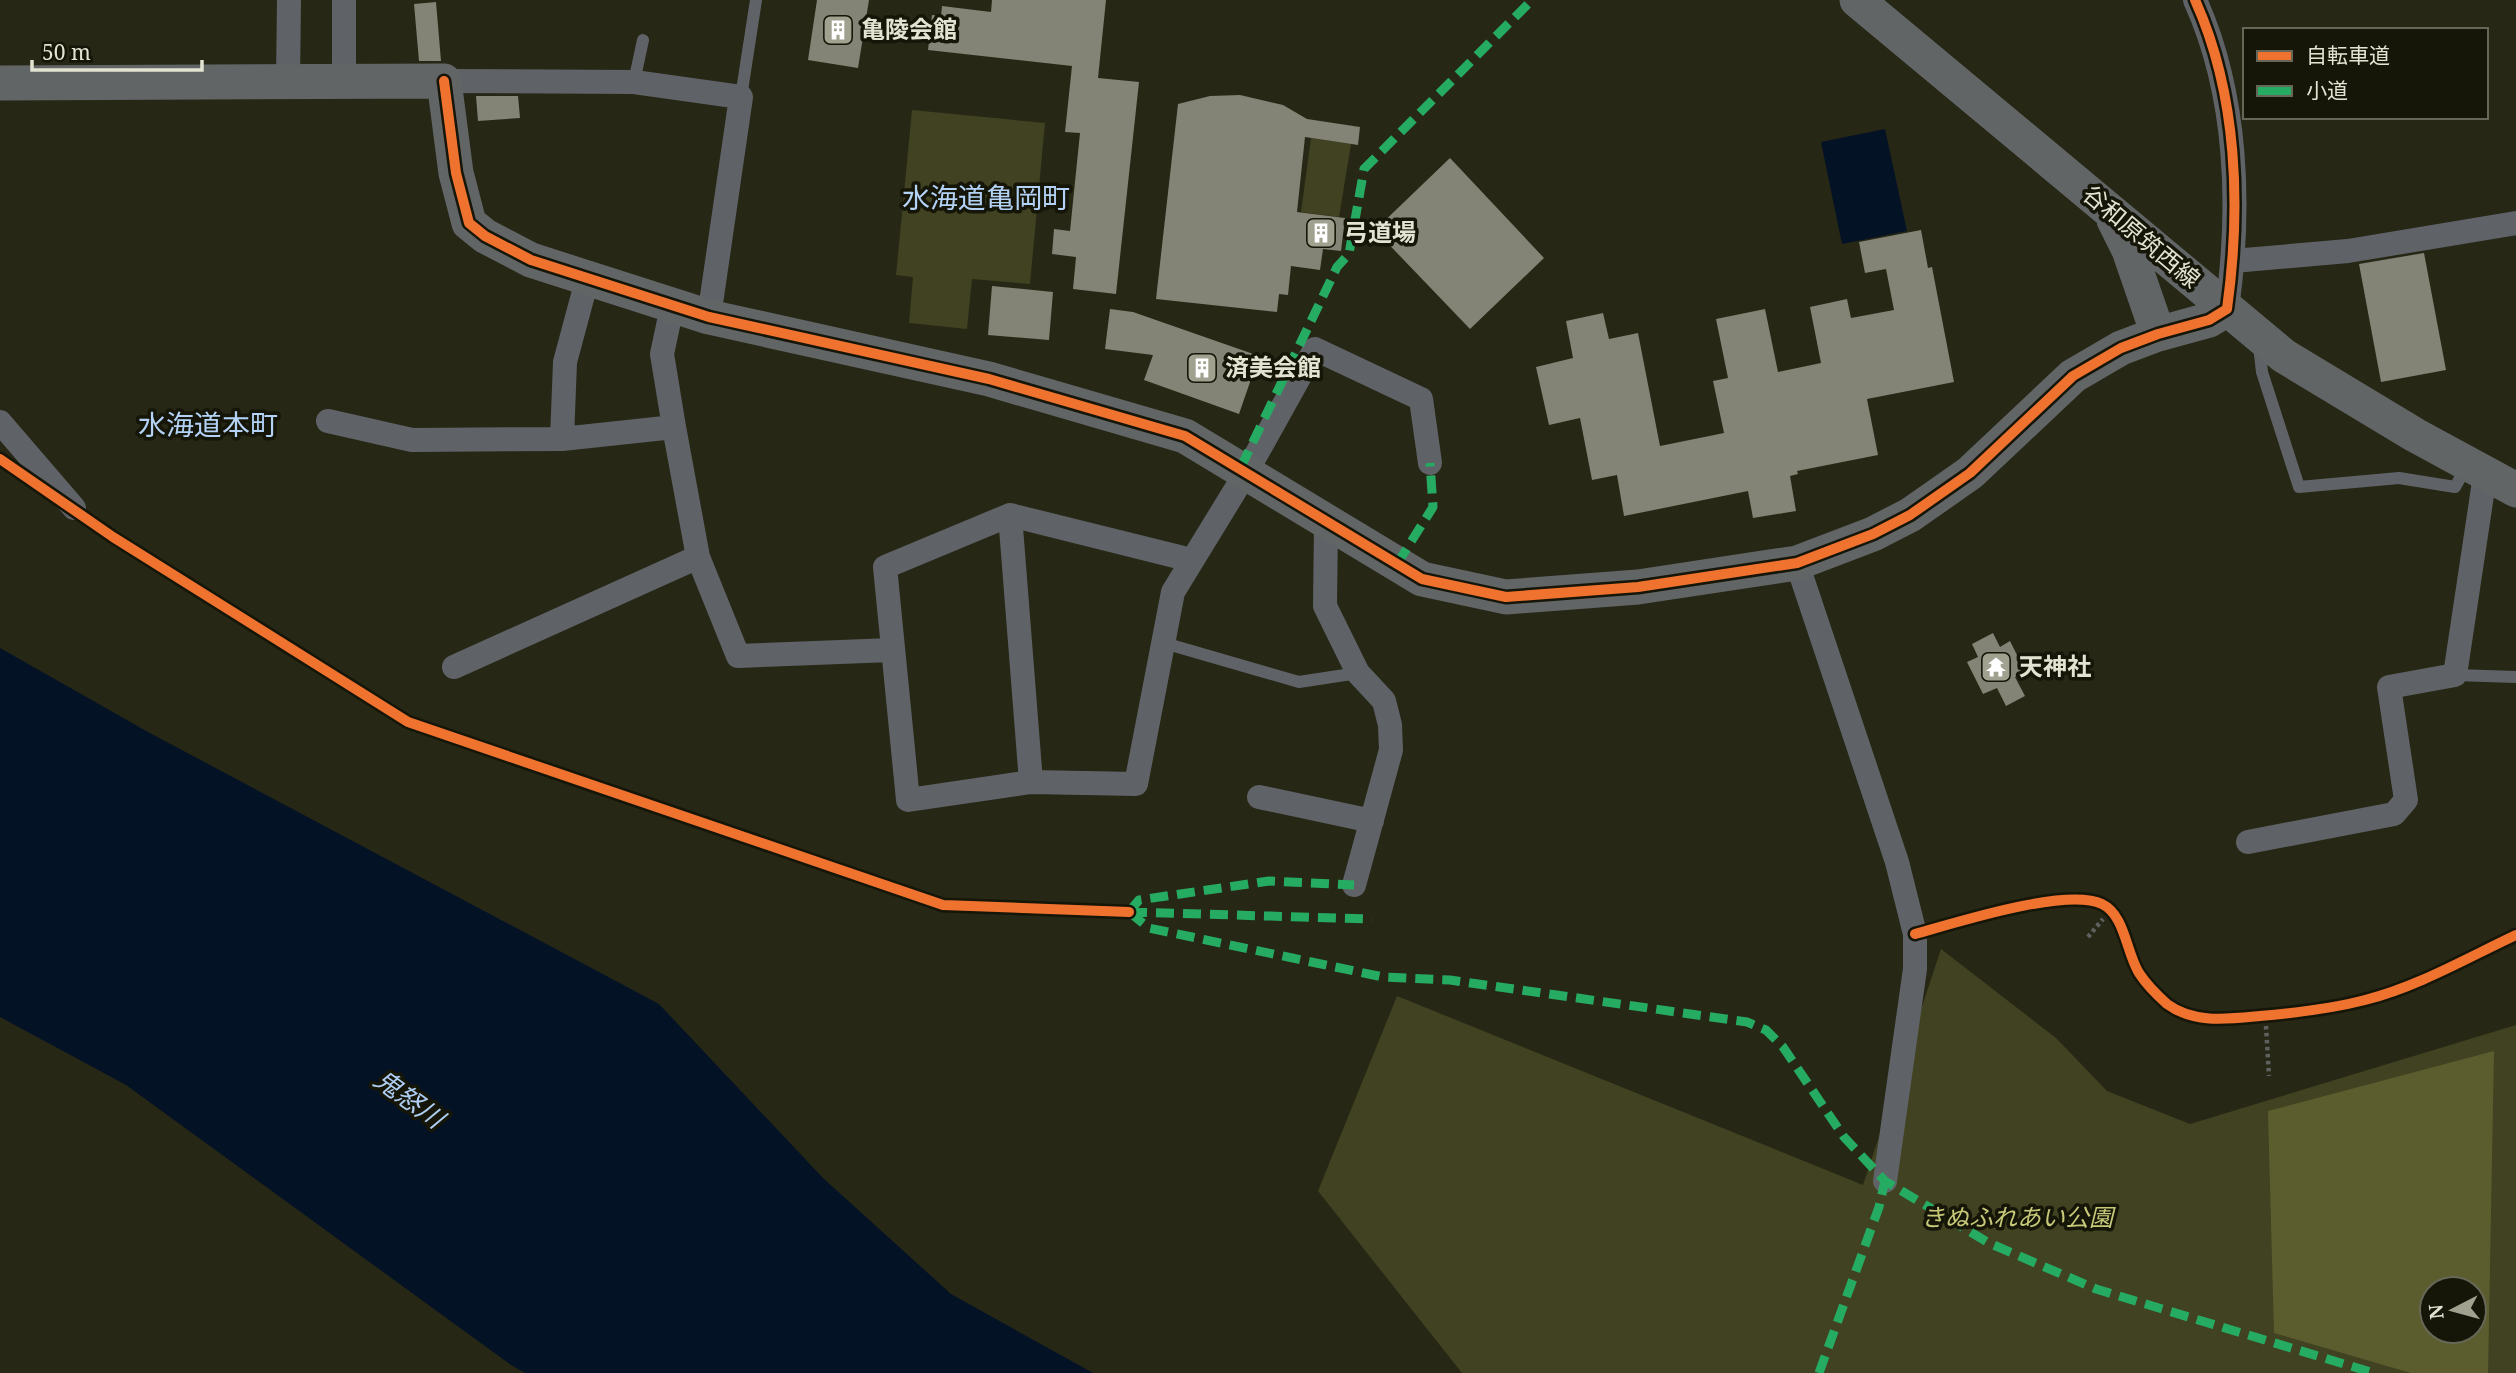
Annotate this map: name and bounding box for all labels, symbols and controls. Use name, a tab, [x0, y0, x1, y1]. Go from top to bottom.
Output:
place label: 亀陵会館	[861, 12, 957, 45]
building icon: 亀陵会館	[821, 13, 855, 47]
scale bar	[32, 28, 201, 72]
legend	[2243, 28, 2488, 119]
text: 50 m	[42, 38, 91, 66]
text: 自転車道	[2306, 41, 2390, 69]
text: 小道	[2306, 76, 2348, 104]
street label: 谷和原筑西線	[2076, 177, 2208, 295]
district label: 水海道亀岡町	[902, 178, 1070, 216]
place label: 弓道場	[1344, 215, 1416, 248]
building icon: 弓道場	[1304, 216, 1338, 250]
place label: 済美会館	[1225, 350, 1321, 383]
building icon: 済美会館	[1185, 351, 1219, 385]
district label: 水海道本町	[138, 405, 278, 443]
place label: 天神社	[2019, 649, 2091, 682]
temple icon: 天神社	[1979, 650, 2013, 684]
water label: 鬼怒川	[367, 1061, 454, 1137]
park label: きぬふれあい公園	[1921, 1200, 2116, 1233]
north arrow	[2418, 1275, 2488, 1345]
text: N	[2422, 1303, 2450, 1321]

